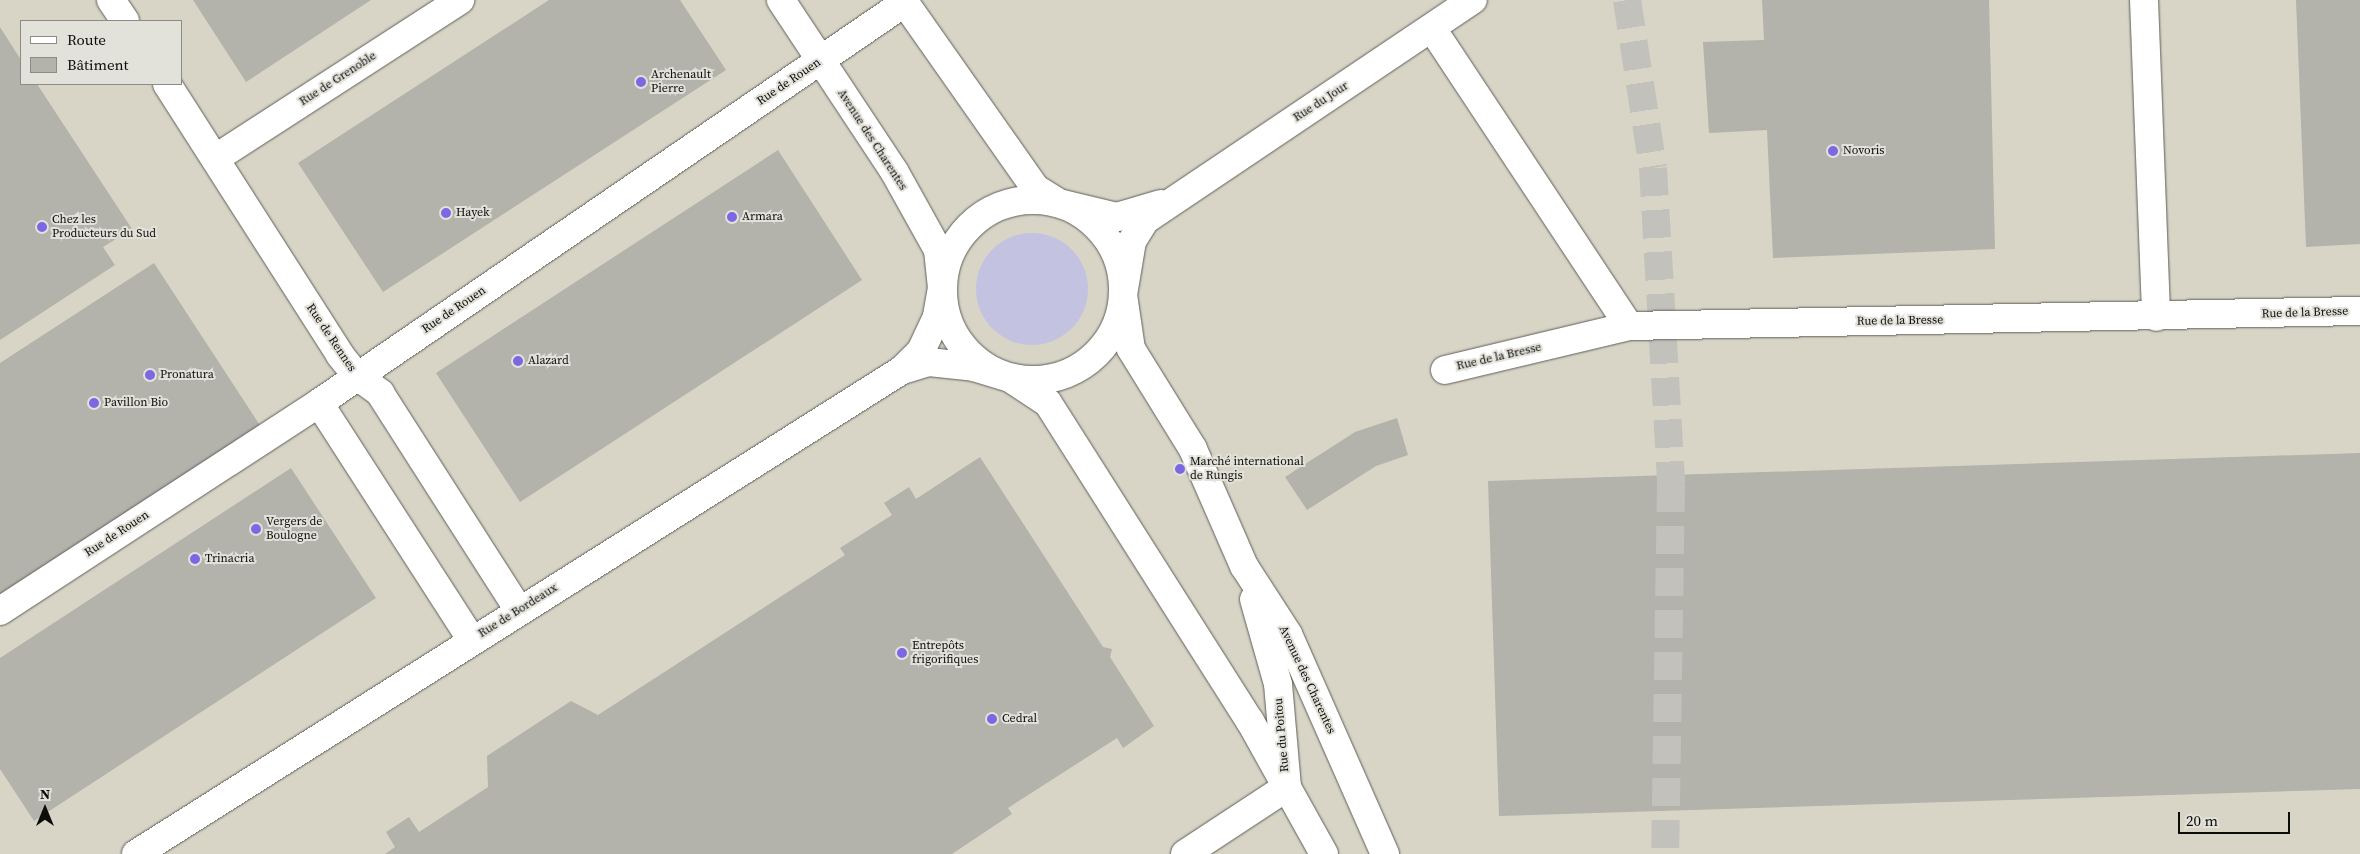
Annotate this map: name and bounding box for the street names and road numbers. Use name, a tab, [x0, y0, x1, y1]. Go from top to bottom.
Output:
street label: Rue de Grenoble	[297, 49, 379, 109]
street label: Rue de Rouen	[754, 55, 824, 109]
street label: Rue du Jour	[1291, 79, 1351, 125]
street label: Avenue des Charentes	[834, 87, 910, 193]
street label: Rue de Rouen	[419, 283, 489, 337]
street label: Rue de Rennes	[303, 301, 359, 375]
street label: Rue de la Bresse	[2261, 304, 2349, 322]
street label: Rue de la Bresse	[1857, 313, 1943, 329]
street label: Rue de la Bresse	[1455, 340, 1543, 374]
street label: Rue de Rouen	[82, 508, 152, 560]
street label: Rue de Bordeaux	[476, 581, 560, 641]
street label: Avenue des Charentes	[1276, 624, 1338, 736]
street label: Rue du Poitou	[1272, 697, 1292, 773]

